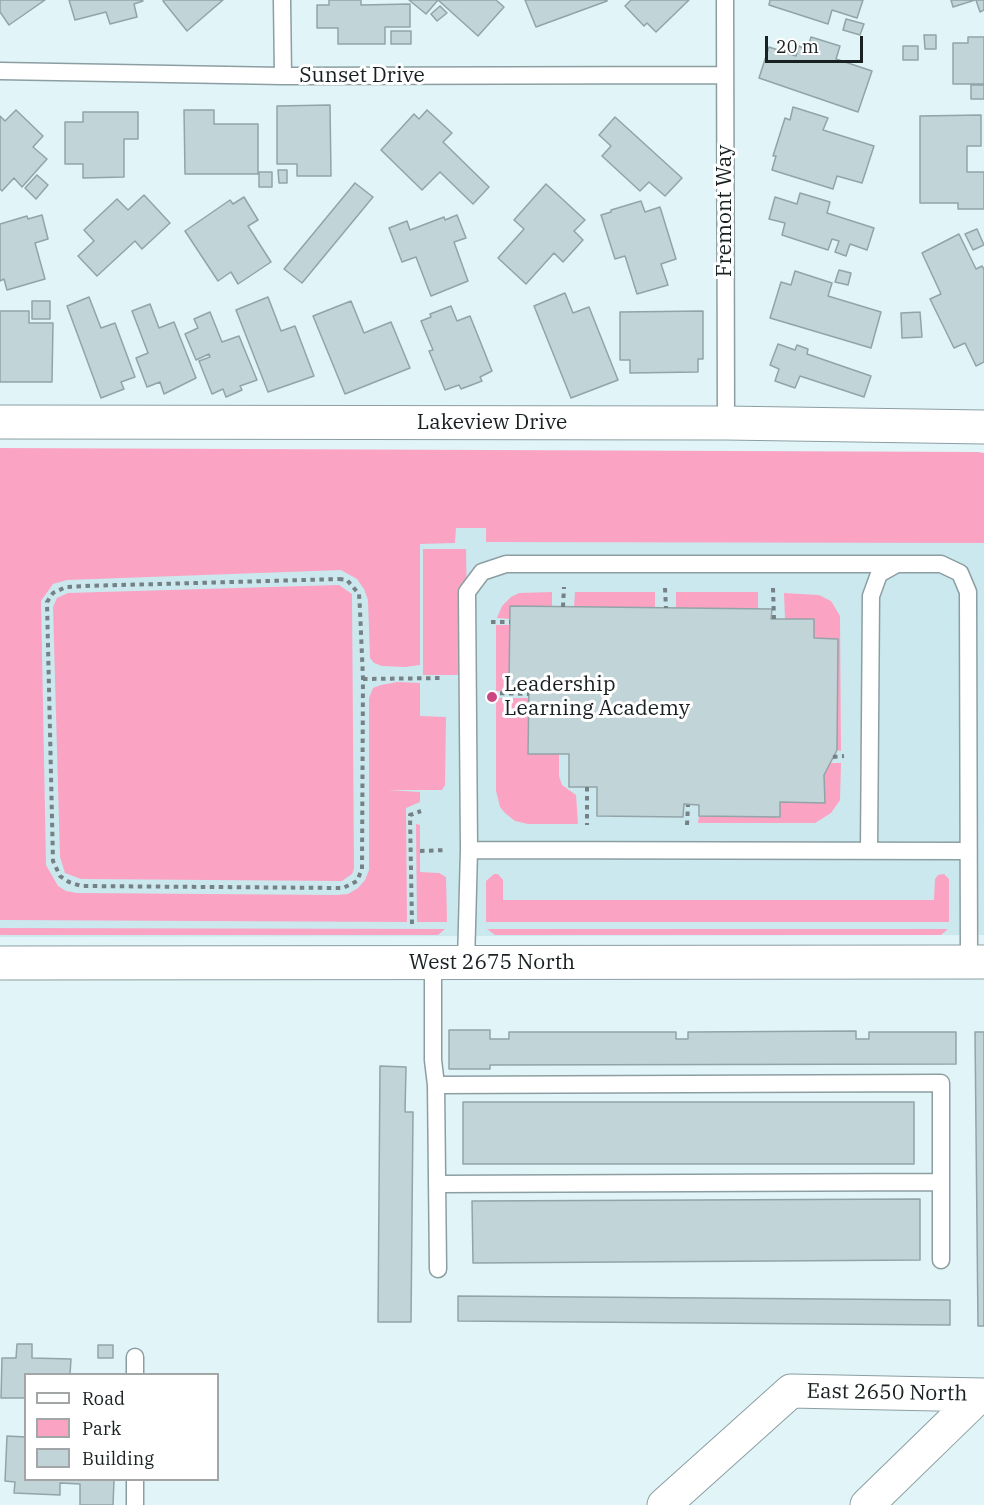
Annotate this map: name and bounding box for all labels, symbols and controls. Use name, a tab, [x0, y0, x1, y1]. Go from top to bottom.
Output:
scale bar	[768, 24, 866, 62]
text: 20 m	[776, 35, 819, 58]
street label: Sunset Drive	[299, 63, 425, 89]
street label: Fremont Way	[712, 145, 738, 277]
street label: Lakeview Drive	[417, 410, 567, 436]
place label: Leadership Learning Academy	[504, 672, 690, 722]
marker: Leadership Learning Academy	[485, 690, 499, 704]
street label: West 2675 North	[409, 950, 575, 976]
legend	[24, 1373, 219, 1481]
street label: East 2650 North	[806, 1379, 968, 1407]
text: Road	[82, 1387, 125, 1410]
text: Park	[82, 1417, 121, 1440]
text: Building	[82, 1447, 154, 1470]

